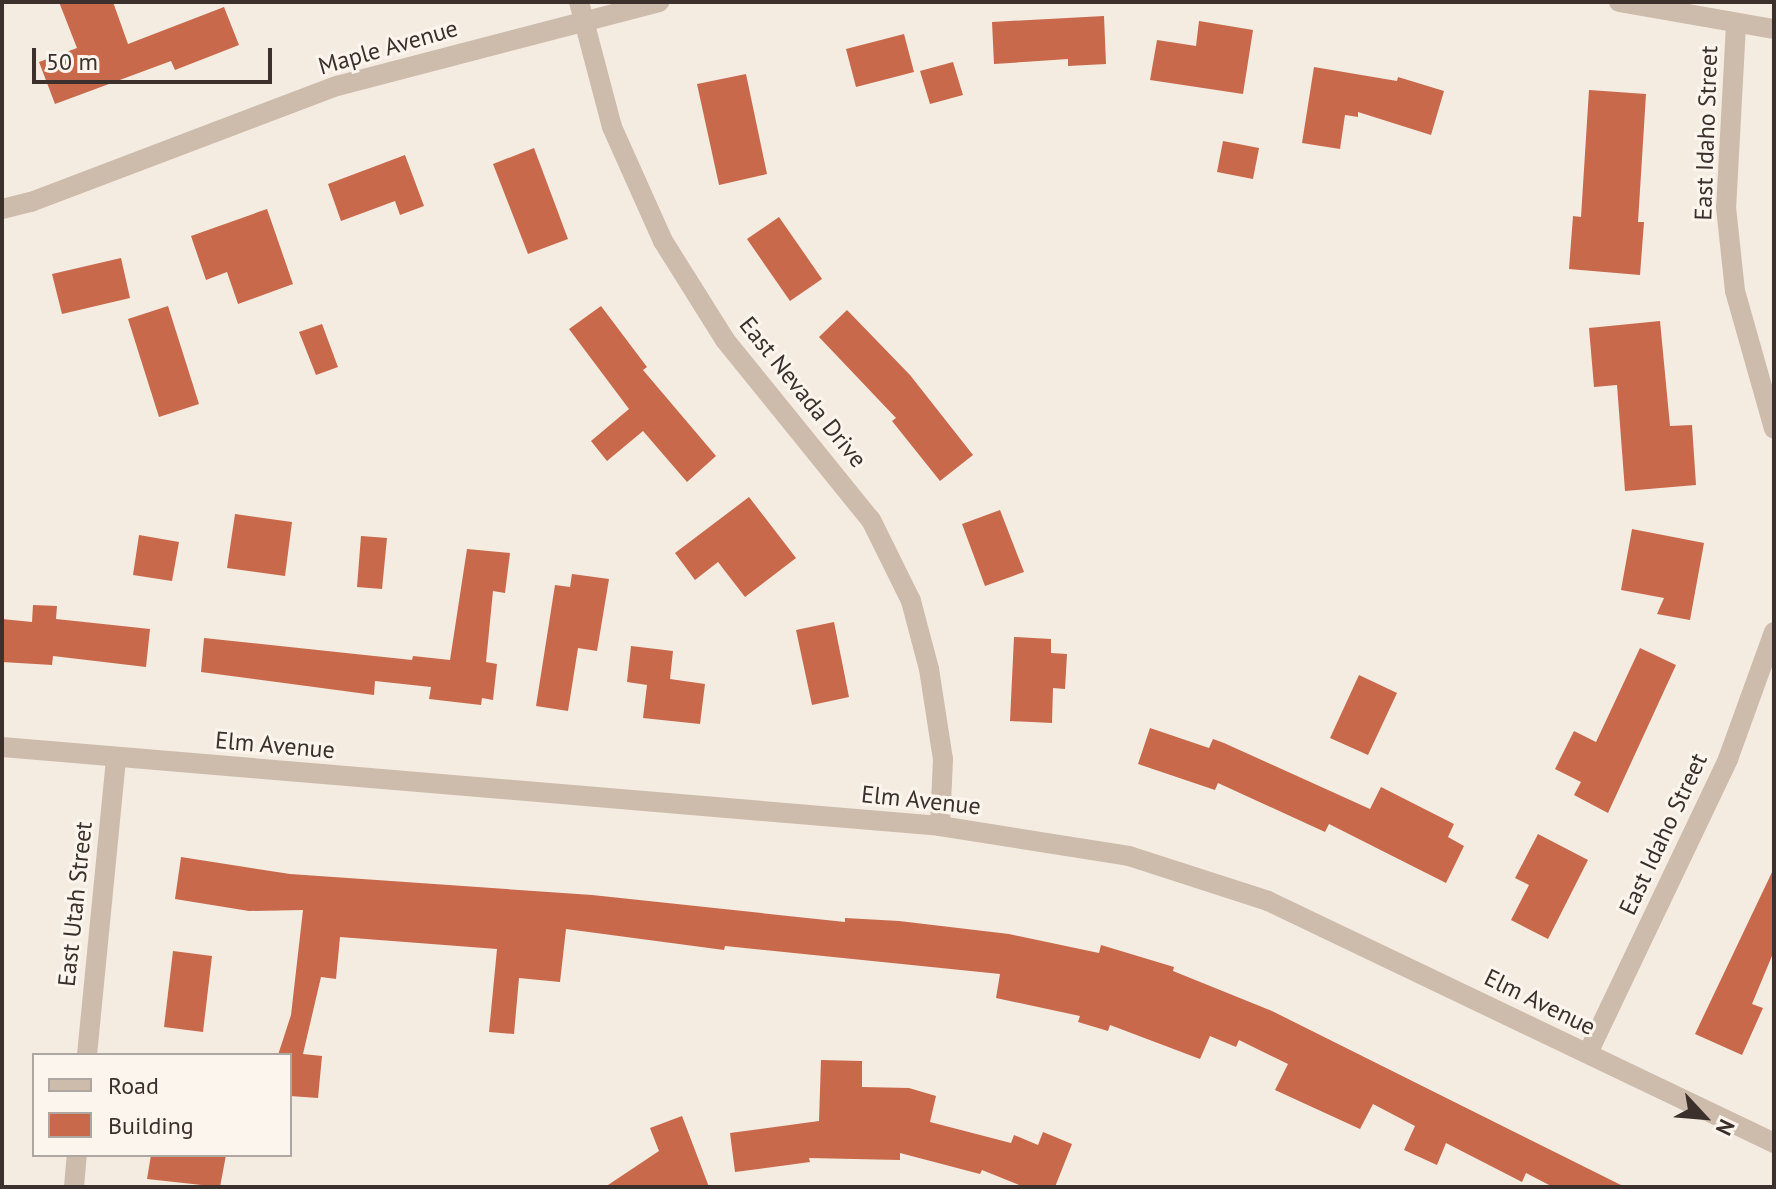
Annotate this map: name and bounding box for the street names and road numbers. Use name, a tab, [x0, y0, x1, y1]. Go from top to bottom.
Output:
street label: Maple Avenue	[315, 13, 461, 81]
street label: East Idaho Street	[1689, 45, 1723, 221]
street label: East Nevada Drive	[733, 311, 873, 473]
street label: Elm Avenue	[214, 725, 336, 765]
street label: East Idaho Street	[1613, 749, 1713, 919]
street label: Elm Avenue	[859, 779, 983, 821]
street label: East Utah Street	[52, 820, 98, 988]
street label: Elm Avenue	[1479, 963, 1601, 1041]

